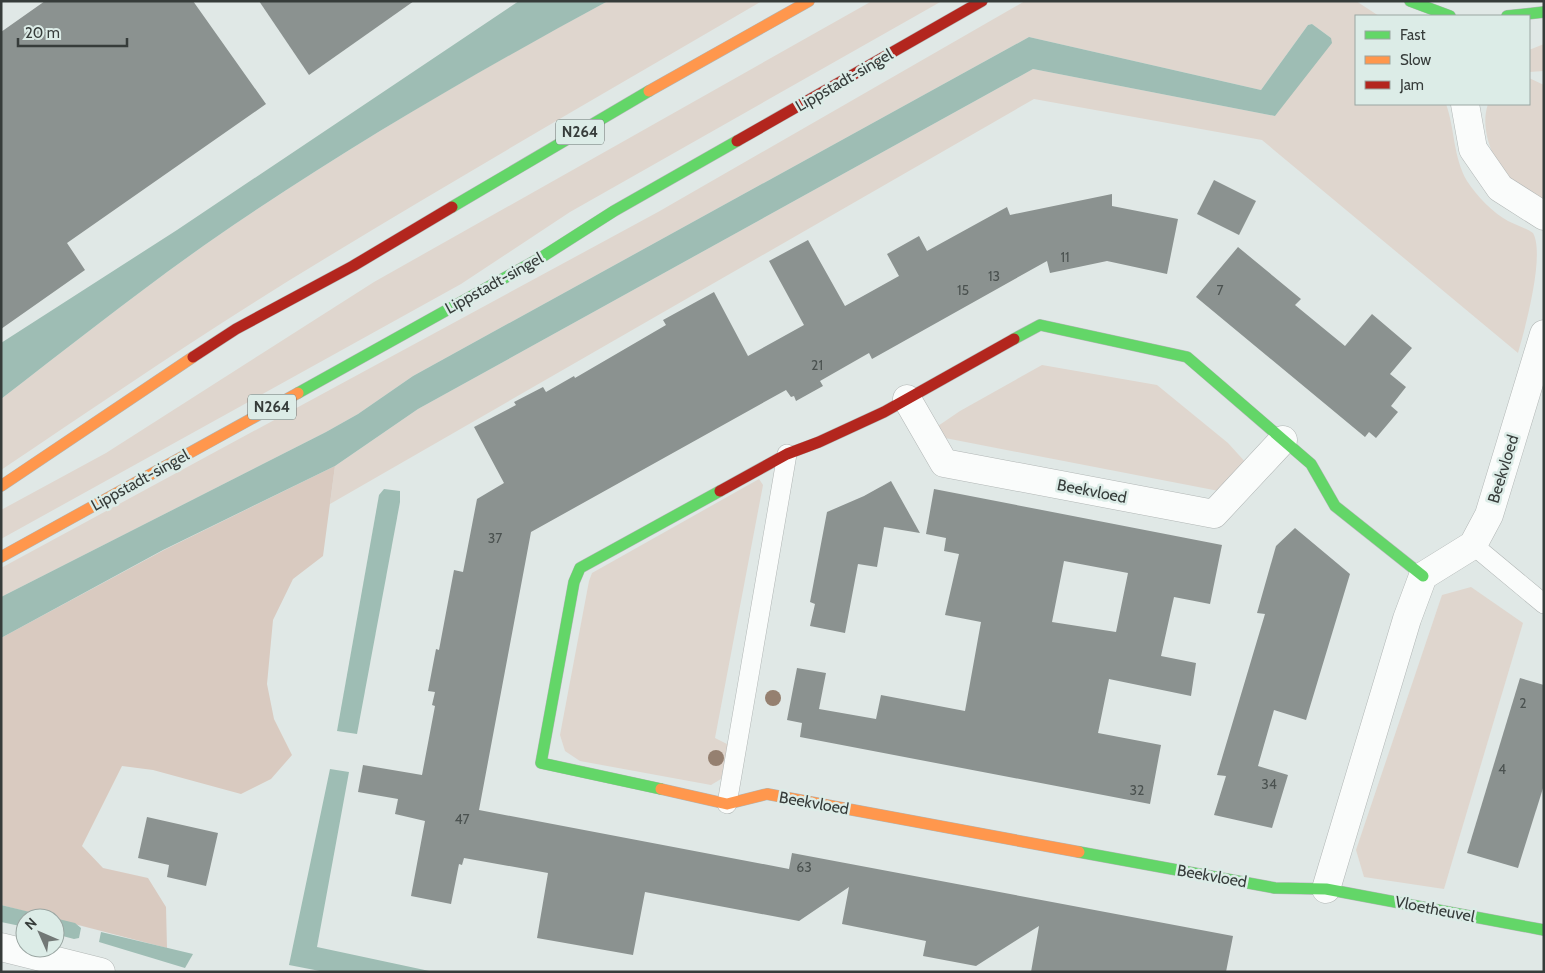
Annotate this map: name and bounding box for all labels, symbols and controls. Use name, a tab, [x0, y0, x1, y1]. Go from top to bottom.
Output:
scale bar	[18, 15, 126, 47]
legend	[1355, 15, 1530, 105]
text: 20 m	[25, 24, 60, 42]
text: Fast	[1400, 26, 1425, 44]
street label: Lippstadt-singel	[792, 44, 896, 115]
text: Slow	[1400, 51, 1431, 69]
text: Jam	[1399, 76, 1424, 94]
road number: N264	[556, 120, 604, 144]
street label: Lippstadt-singel	[442, 248, 546, 318]
house number: 11	[1060, 248, 1070, 266]
house number: 13	[988, 267, 1000, 285]
house number: 15	[957, 281, 969, 299]
house number: 7	[1216, 281, 1224, 299]
house number: 21	[811, 356, 823, 374]
road number: N264	[248, 394, 296, 420]
street label: Beekvloed	[1484, 432, 1522, 506]
street label: Lippstadt-singel	[88, 445, 192, 515]
street label: Beekvloed	[1056, 475, 1128, 507]
house number: 37	[488, 529, 502, 547]
house number: 2	[1519, 694, 1527, 712]
house number: 4	[1498, 760, 1506, 778]
house number: 34	[1261, 775, 1277, 793]
house number: 32	[1130, 781, 1144, 799]
street label: Beekvloed	[778, 788, 850, 818]
house number: 47	[454, 810, 470, 828]
house number: 63	[796, 858, 812, 876]
street label: Beekvloed	[1176, 861, 1248, 891]
street label: Vloetheuvel	[1394, 892, 1477, 926]
north arrow	[15, 908, 65, 958]
text: N	[21, 914, 41, 934]

